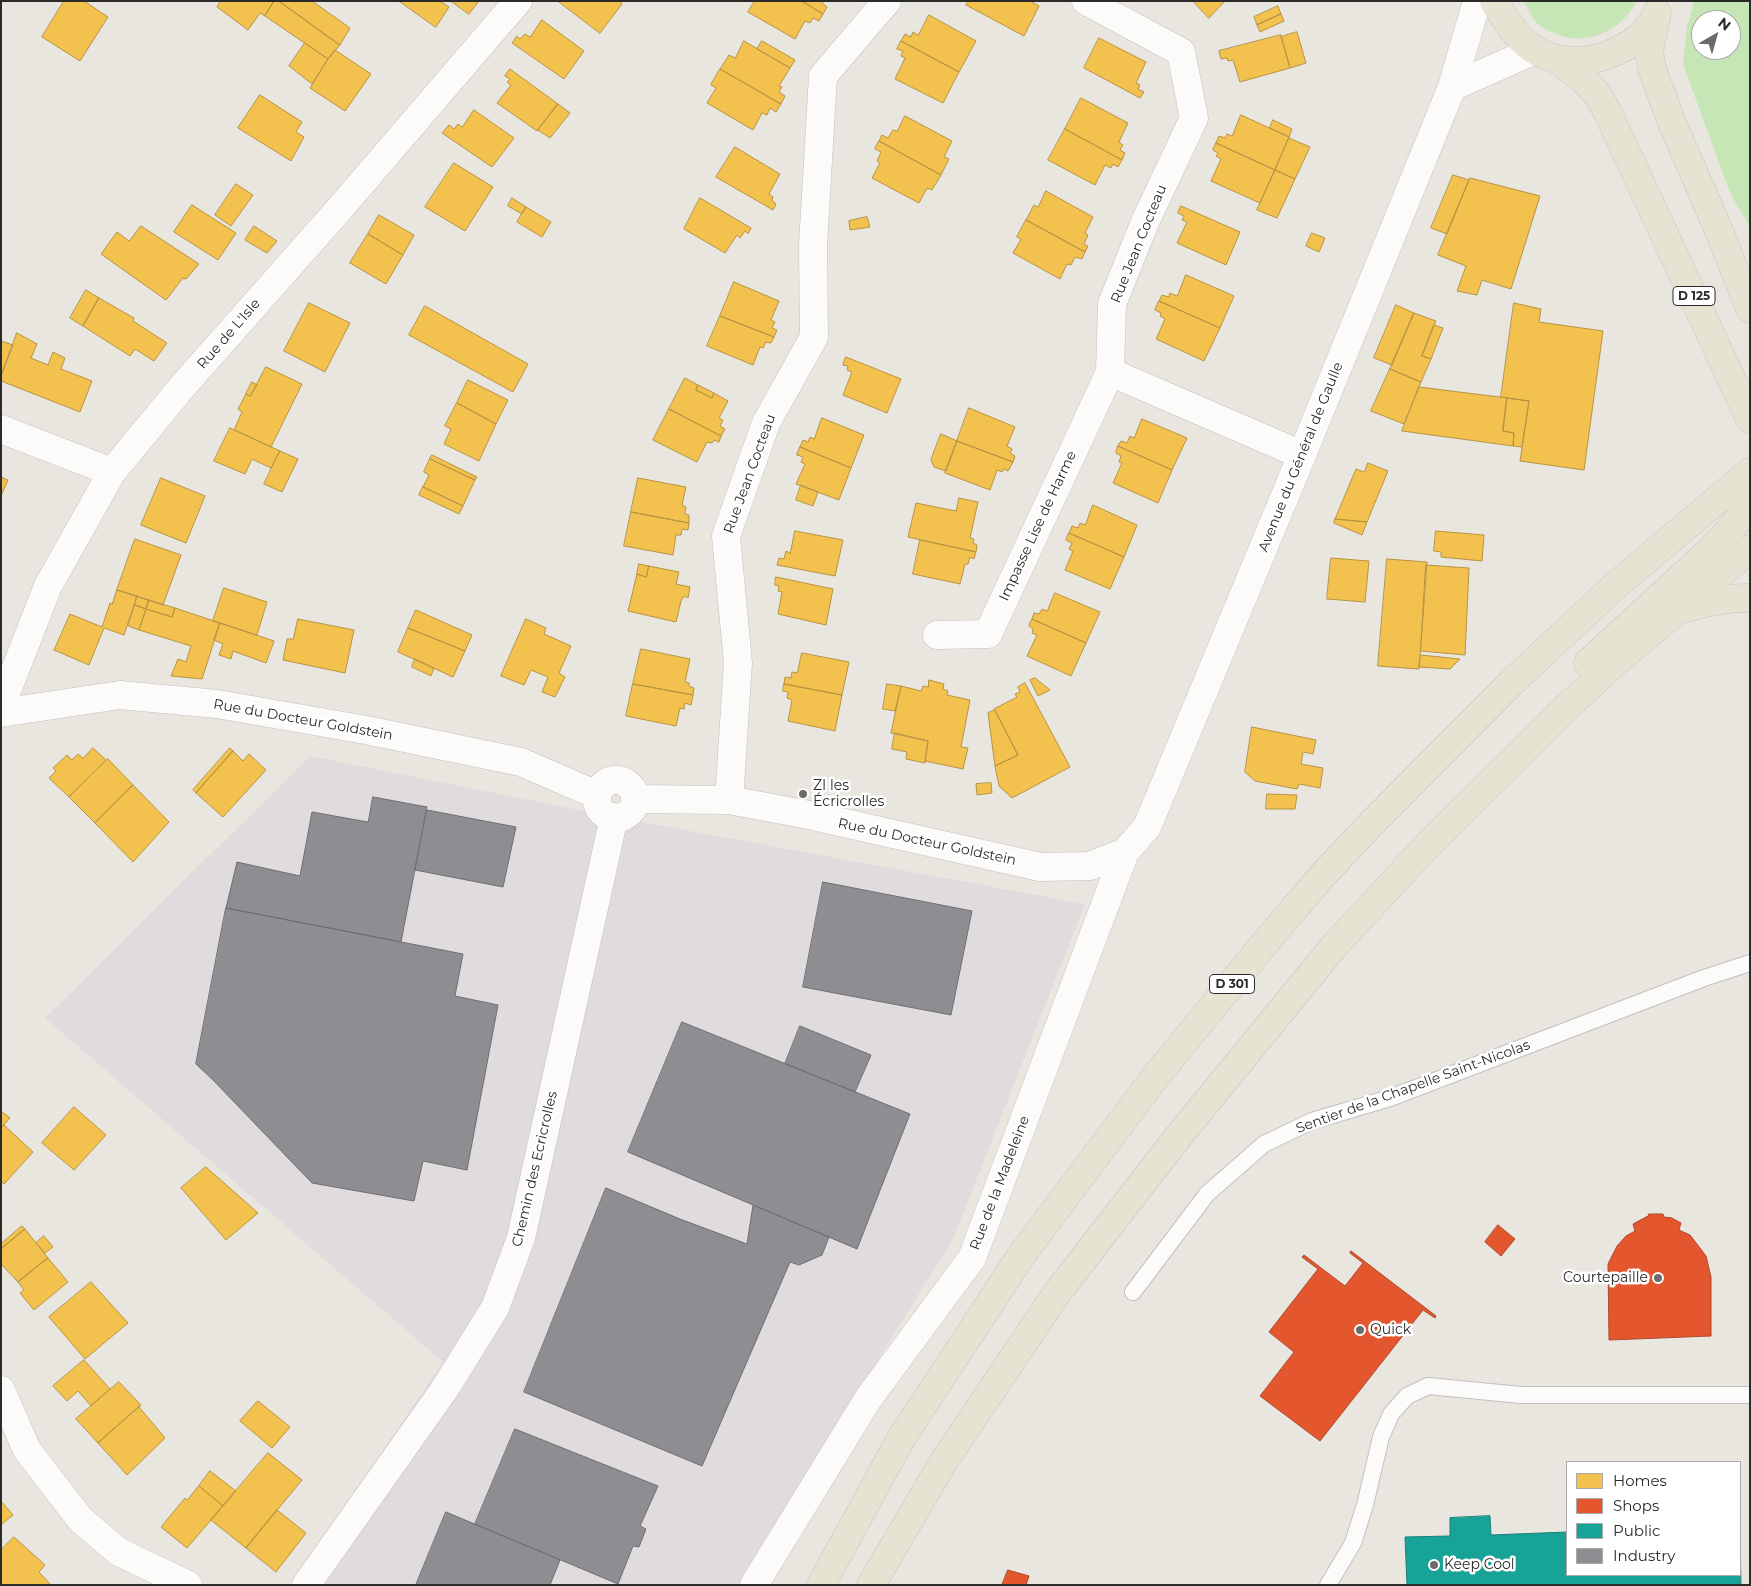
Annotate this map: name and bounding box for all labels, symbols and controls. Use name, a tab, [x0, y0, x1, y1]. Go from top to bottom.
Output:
north arrow	[1691, 10, 1741, 60]
text: N	[1715, 13, 1735, 35]
street label: Rue Jean Cocteau	[1108, 182, 1170, 306]
road number: D 125	[1673, 286, 1715, 306]
street label: Rue de L'Isle	[194, 295, 264, 373]
street label: Avenue du Général de Gaulle	[1255, 360, 1347, 554]
street label: Rue Jean Cocteau	[721, 412, 779, 536]
street label: Impasse Lise de Harme	[996, 448, 1080, 604]
street label: Rue du Docteur Goldstein	[212, 696, 394, 744]
place label: ZI les Écricrolles	[813, 778, 884, 810]
marker: ZI les Écricrolles	[797, 788, 809, 800]
street label: Rue du Docteur Goldstein	[836, 815, 1018, 869]
road number: D 301	[1210, 974, 1254, 994]
street label: Sentier de la Chapelle Saint-Nicolas	[1294, 1037, 1532, 1137]
street label: Chemin des Ecricrolles	[509, 1089, 561, 1249]
street label: Rue de la Madeleine	[967, 1113, 1033, 1253]
place label: Courtepaille	[1563, 1270, 1648, 1286]
marker: Courtepaille	[1652, 1272, 1664, 1284]
place label: Quick	[1370, 1322, 1411, 1338]
marker: Quick	[1354, 1324, 1366, 1336]
legend	[1566, 1461, 1741, 1576]
text: Homes	[1613, 1471, 1667, 1490]
text: Shops	[1613, 1496, 1659, 1515]
text: Public	[1613, 1521, 1661, 1540]
text: Industry	[1613, 1546, 1675, 1565]
place label: Keep Cool	[1444, 1557, 1515, 1573]
marker: Keep Cool	[1428, 1559, 1440, 1571]

